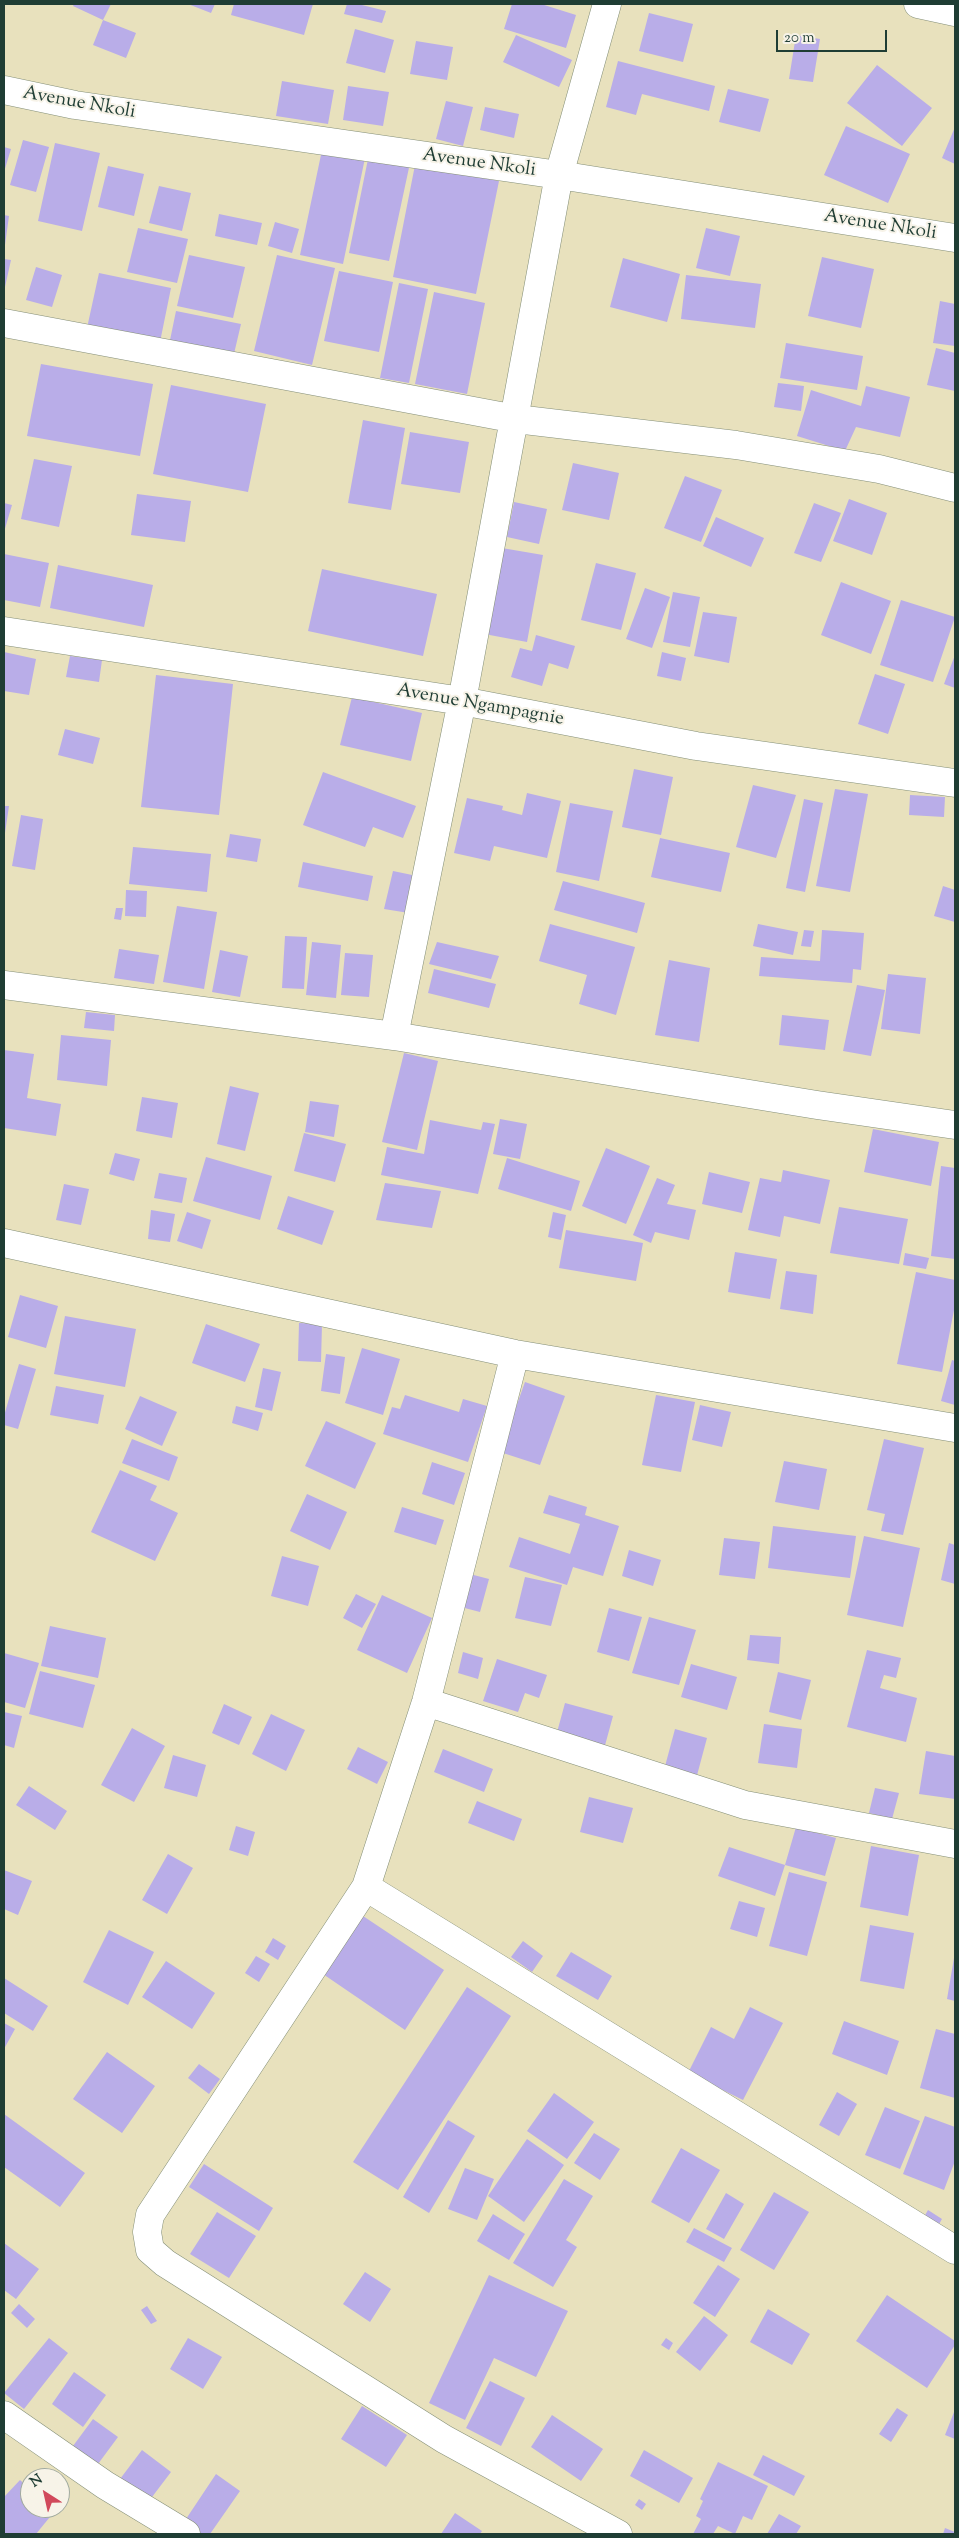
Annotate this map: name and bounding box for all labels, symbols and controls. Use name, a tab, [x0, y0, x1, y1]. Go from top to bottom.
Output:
scale bar	[779, 20, 890, 52]
text: 20 m	[784, 28, 815, 49]
street label: Avenue Nkoli	[21, 83, 137, 125]
street label: Avenue Nkoli	[421, 145, 537, 183]
street label: Avenue Nkoli	[822, 206, 938, 246]
street label: Avenue Ngampagnie	[394, 680, 566, 732]
north arrow	[20, 2468, 70, 2518]
text: N	[27, 2470, 47, 2493]

